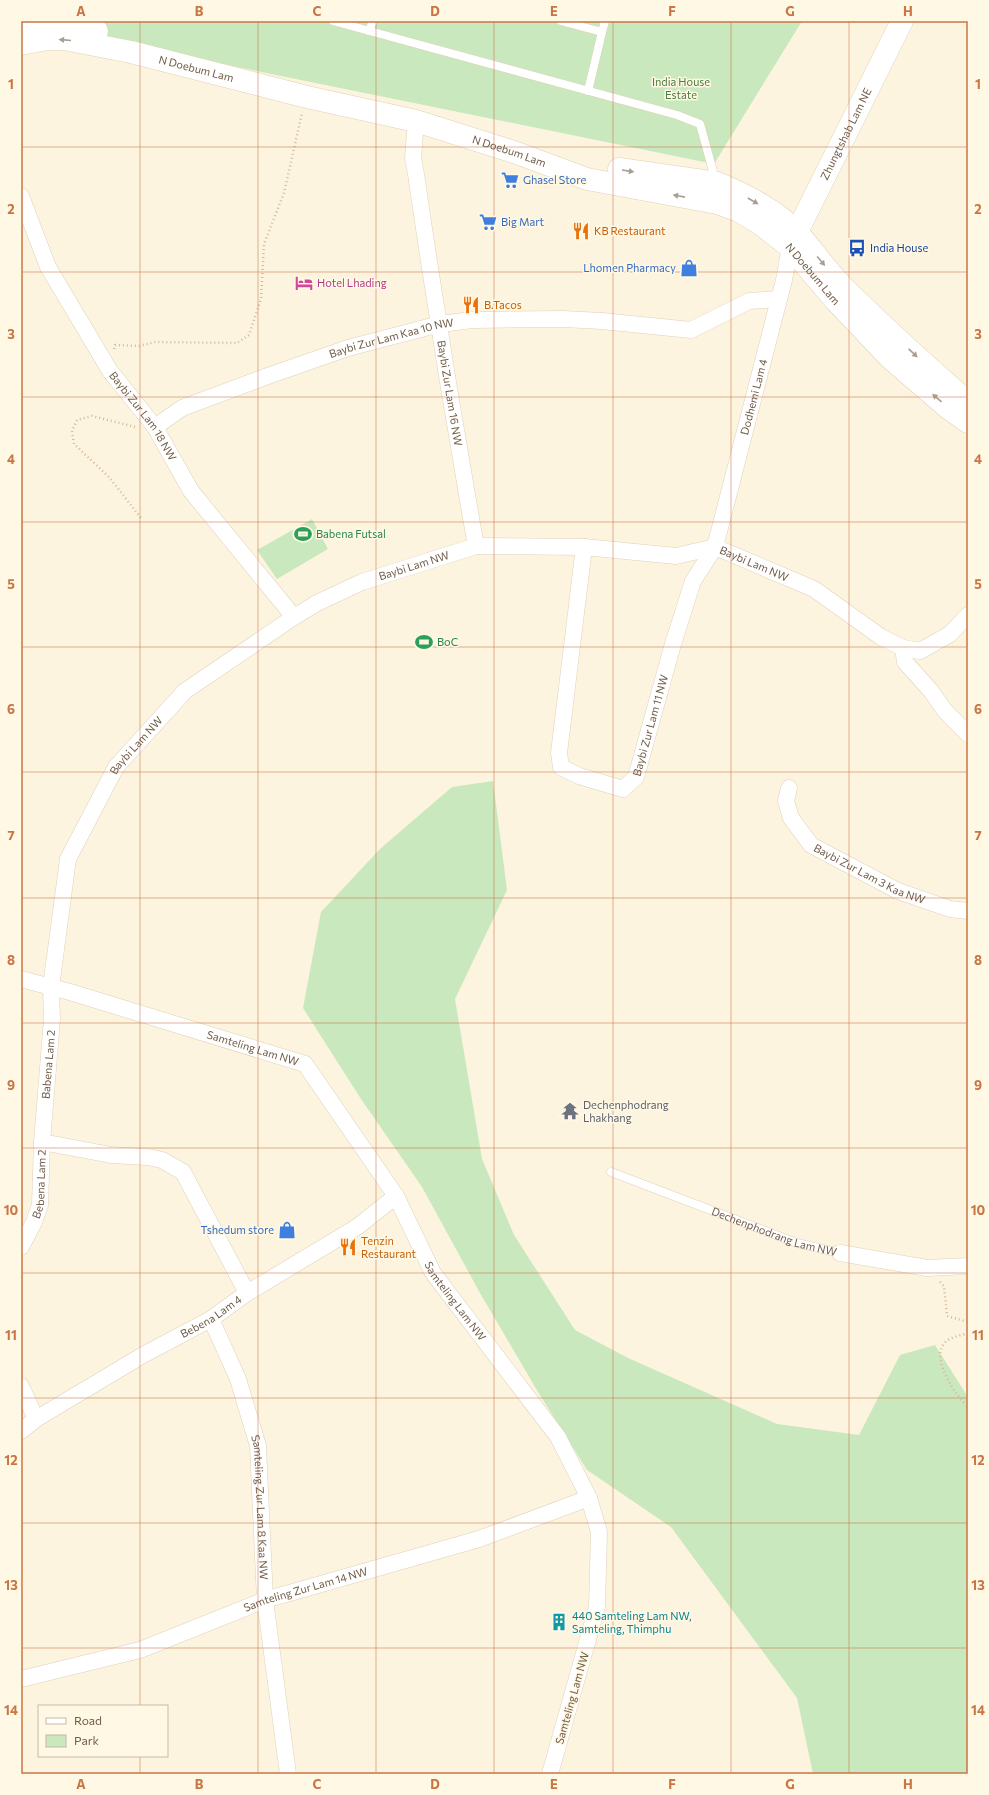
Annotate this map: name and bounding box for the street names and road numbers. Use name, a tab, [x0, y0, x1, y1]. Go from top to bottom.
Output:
street label: N Doebum Lam	[157, 52, 235, 84]
street label: Zhungtshab Lam NE	[817, 86, 874, 182]
street label: N Doebum Lam	[471, 132, 548, 169]
street label: N Doebum Lam	[783, 240, 843, 307]
street label: Baybi Zur Lam Kaa 10 NW	[327, 315, 454, 360]
street label: Baybi Zur Lam 16 NW	[435, 339, 465, 447]
street label: Dodhemi Lam 4	[737, 357, 769, 436]
street label: Baybi Zur Lam 18 NW	[107, 369, 179, 463]
street label: Baybi Lam NW	[718, 543, 791, 583]
street label: Baybi Lam NW	[377, 548, 451, 582]
street label: Baybi Zur Lam 11 NW	[630, 673, 670, 777]
street label: Baybi Lam NW	[106, 713, 165, 776]
street label: Baybi Zur Lam 3 Kaa NW	[812, 841, 927, 906]
street label: Samteling Lam NW	[206, 1027, 301, 1068]
street label: Babena Lam 2	[39, 1029, 57, 1100]
street label: Bebena Lam 2	[29, 1149, 48, 1220]
street label: Dechenphodrang Lam NW	[710, 1204, 838, 1258]
street label: Samteling Lam NW	[422, 1259, 489, 1343]
street label: Bebena Lam 4	[178, 1292, 244, 1340]
street label: Samteling Zur Lam 8 Kaa NW	[249, 1433, 271, 1580]
street label: Samteling Zur Lam 14 NW	[241, 1564, 369, 1614]
street label: Samteling Lam NW	[552, 1650, 591, 1745]

